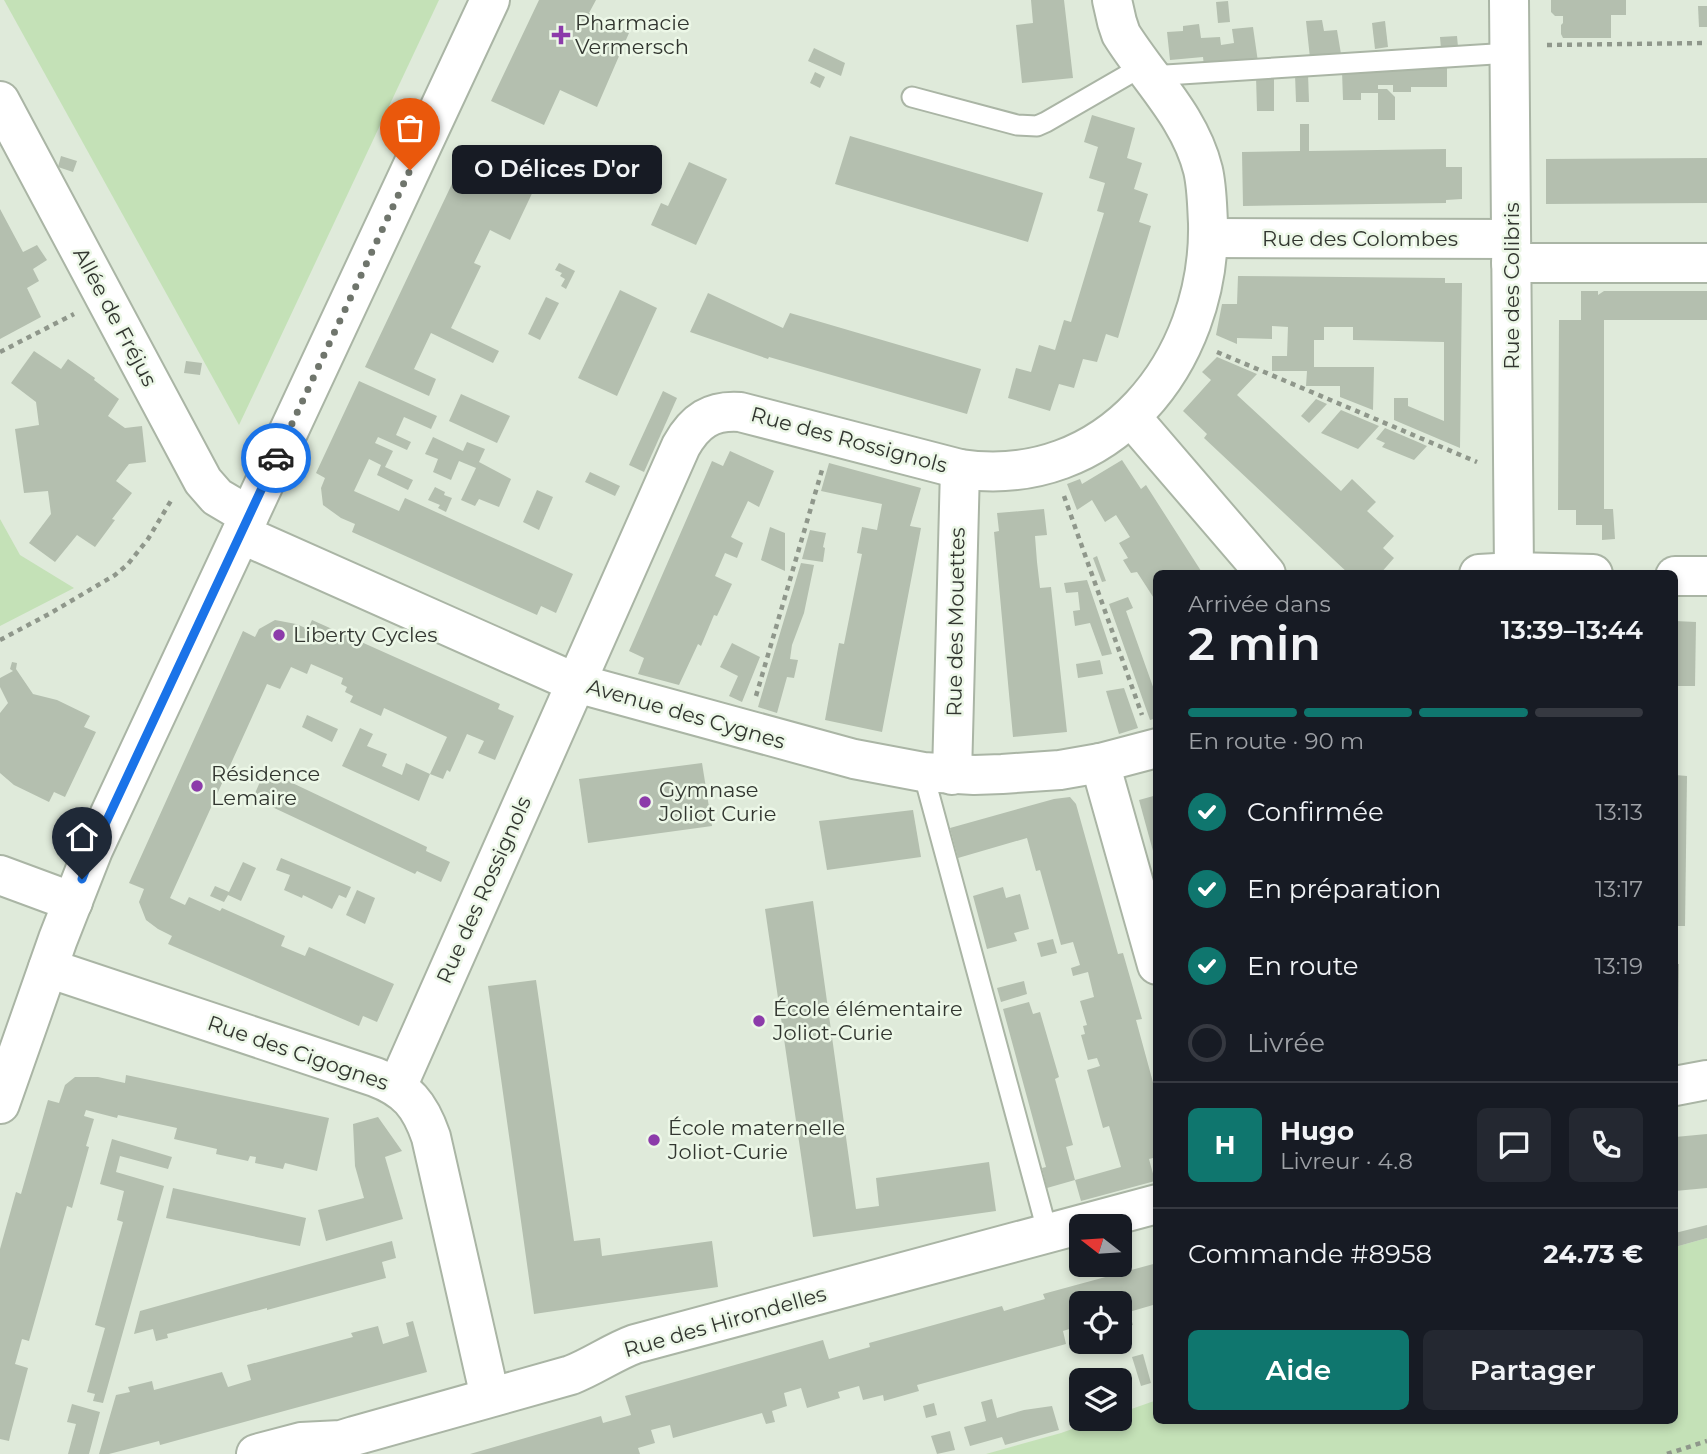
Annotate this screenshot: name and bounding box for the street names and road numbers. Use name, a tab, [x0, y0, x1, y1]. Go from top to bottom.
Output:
street label: Rue des Colibris	[1499, 202, 1524, 370]
street label: Rue des Colombes	[1262, 226, 1458, 251]
street label: Allée de Fréjus	[68, 243, 163, 390]
street label: Rue des Rossignols	[748, 401, 950, 478]
street label: Rue des Mouettes	[941, 527, 970, 717]
street label: Avenue des Cygnes	[584, 673, 788, 754]
street label: Rue des Rossignols	[431, 792, 536, 987]
street label: Rue des Cigognes	[204, 1010, 392, 1095]
street label: Rue des Hirondelles	[621, 1281, 829, 1362]

